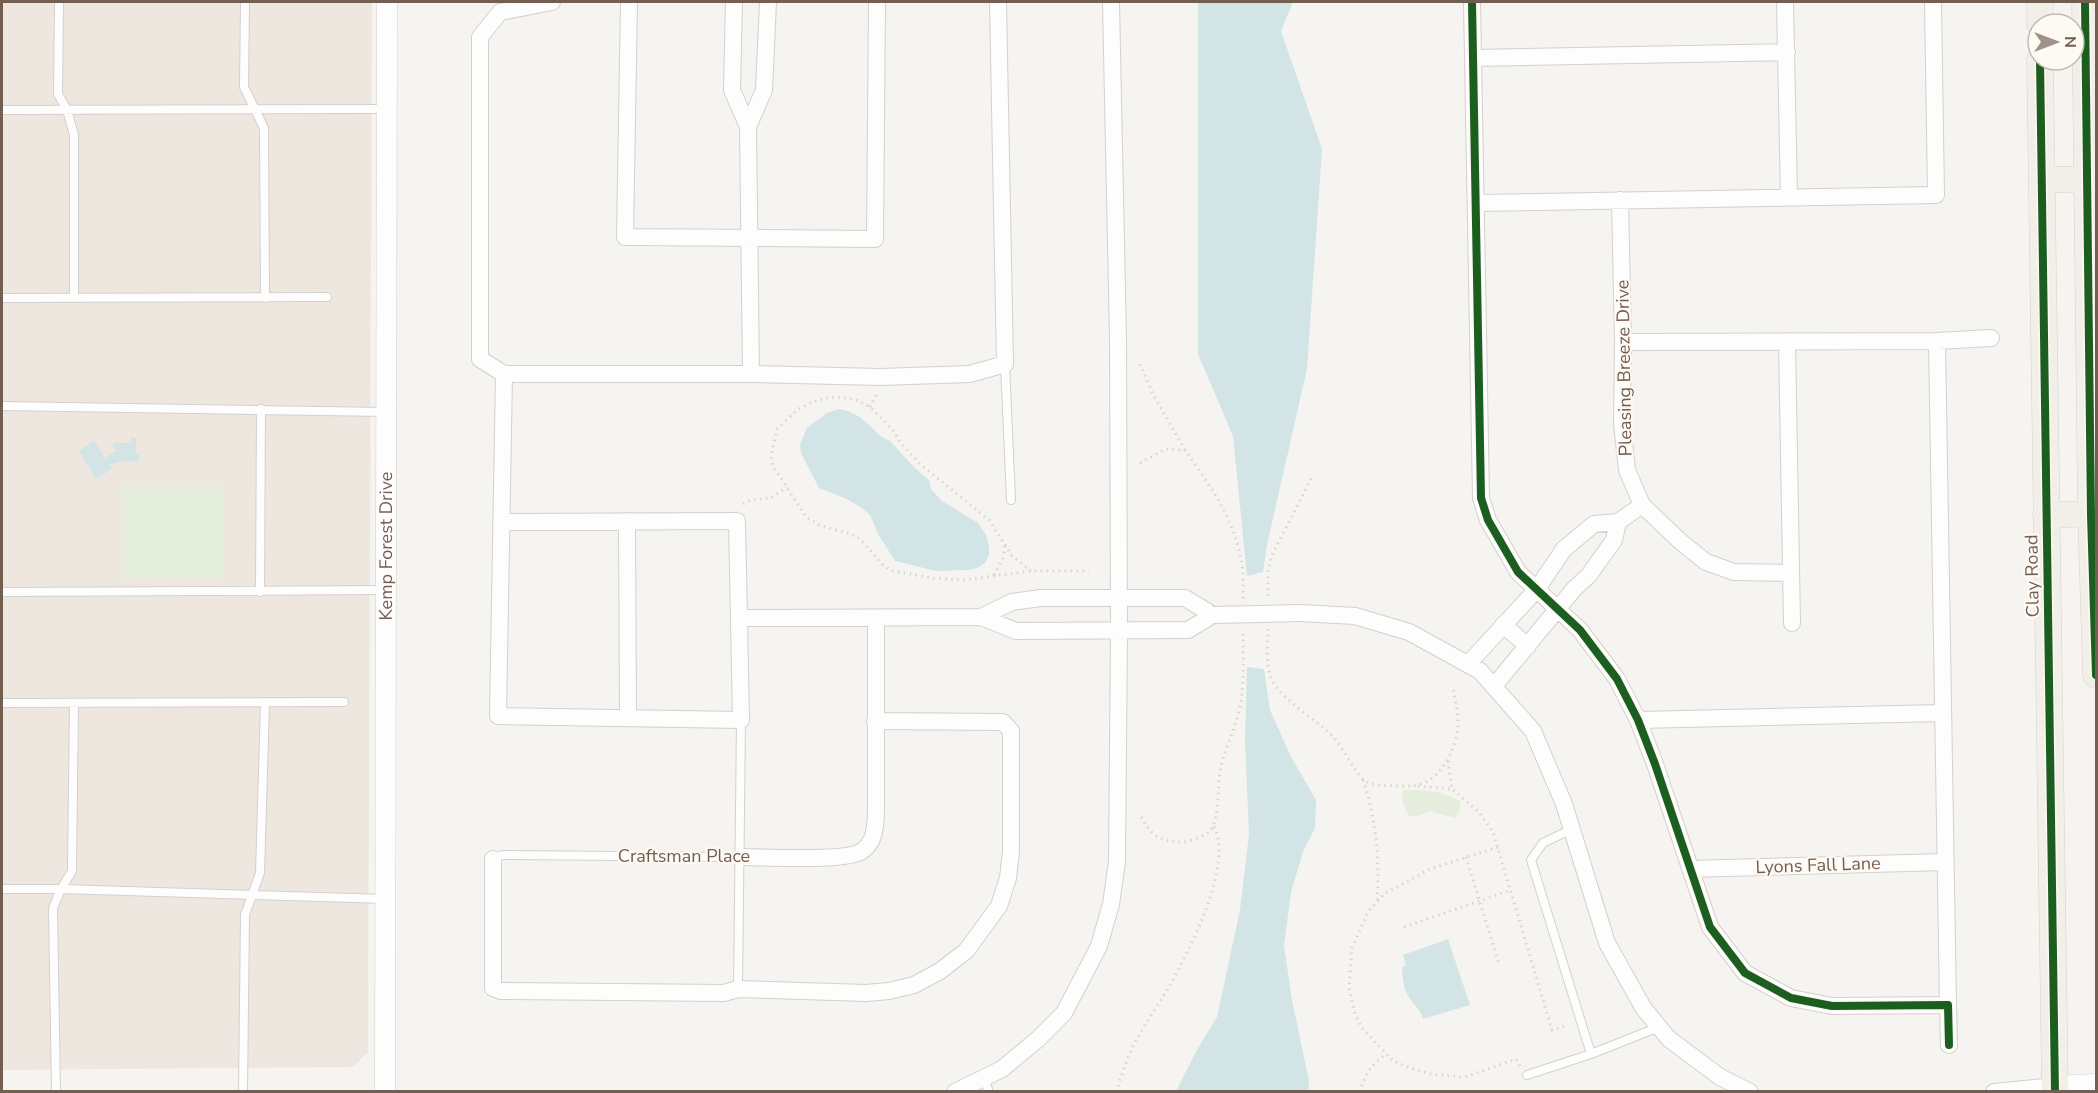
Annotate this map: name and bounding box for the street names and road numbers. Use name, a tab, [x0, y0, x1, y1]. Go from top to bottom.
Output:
street label: Pleasing Breeze Drive	[1610, 279, 1638, 457]
street label: Kemp Forest Drive	[374, 472, 398, 620]
street label: Clay Road	[2019, 534, 2045, 618]
street label: Craftsman Place	[618, 844, 750, 868]
street label: Lyons Fall Lane	[1755, 851, 1881, 879]

